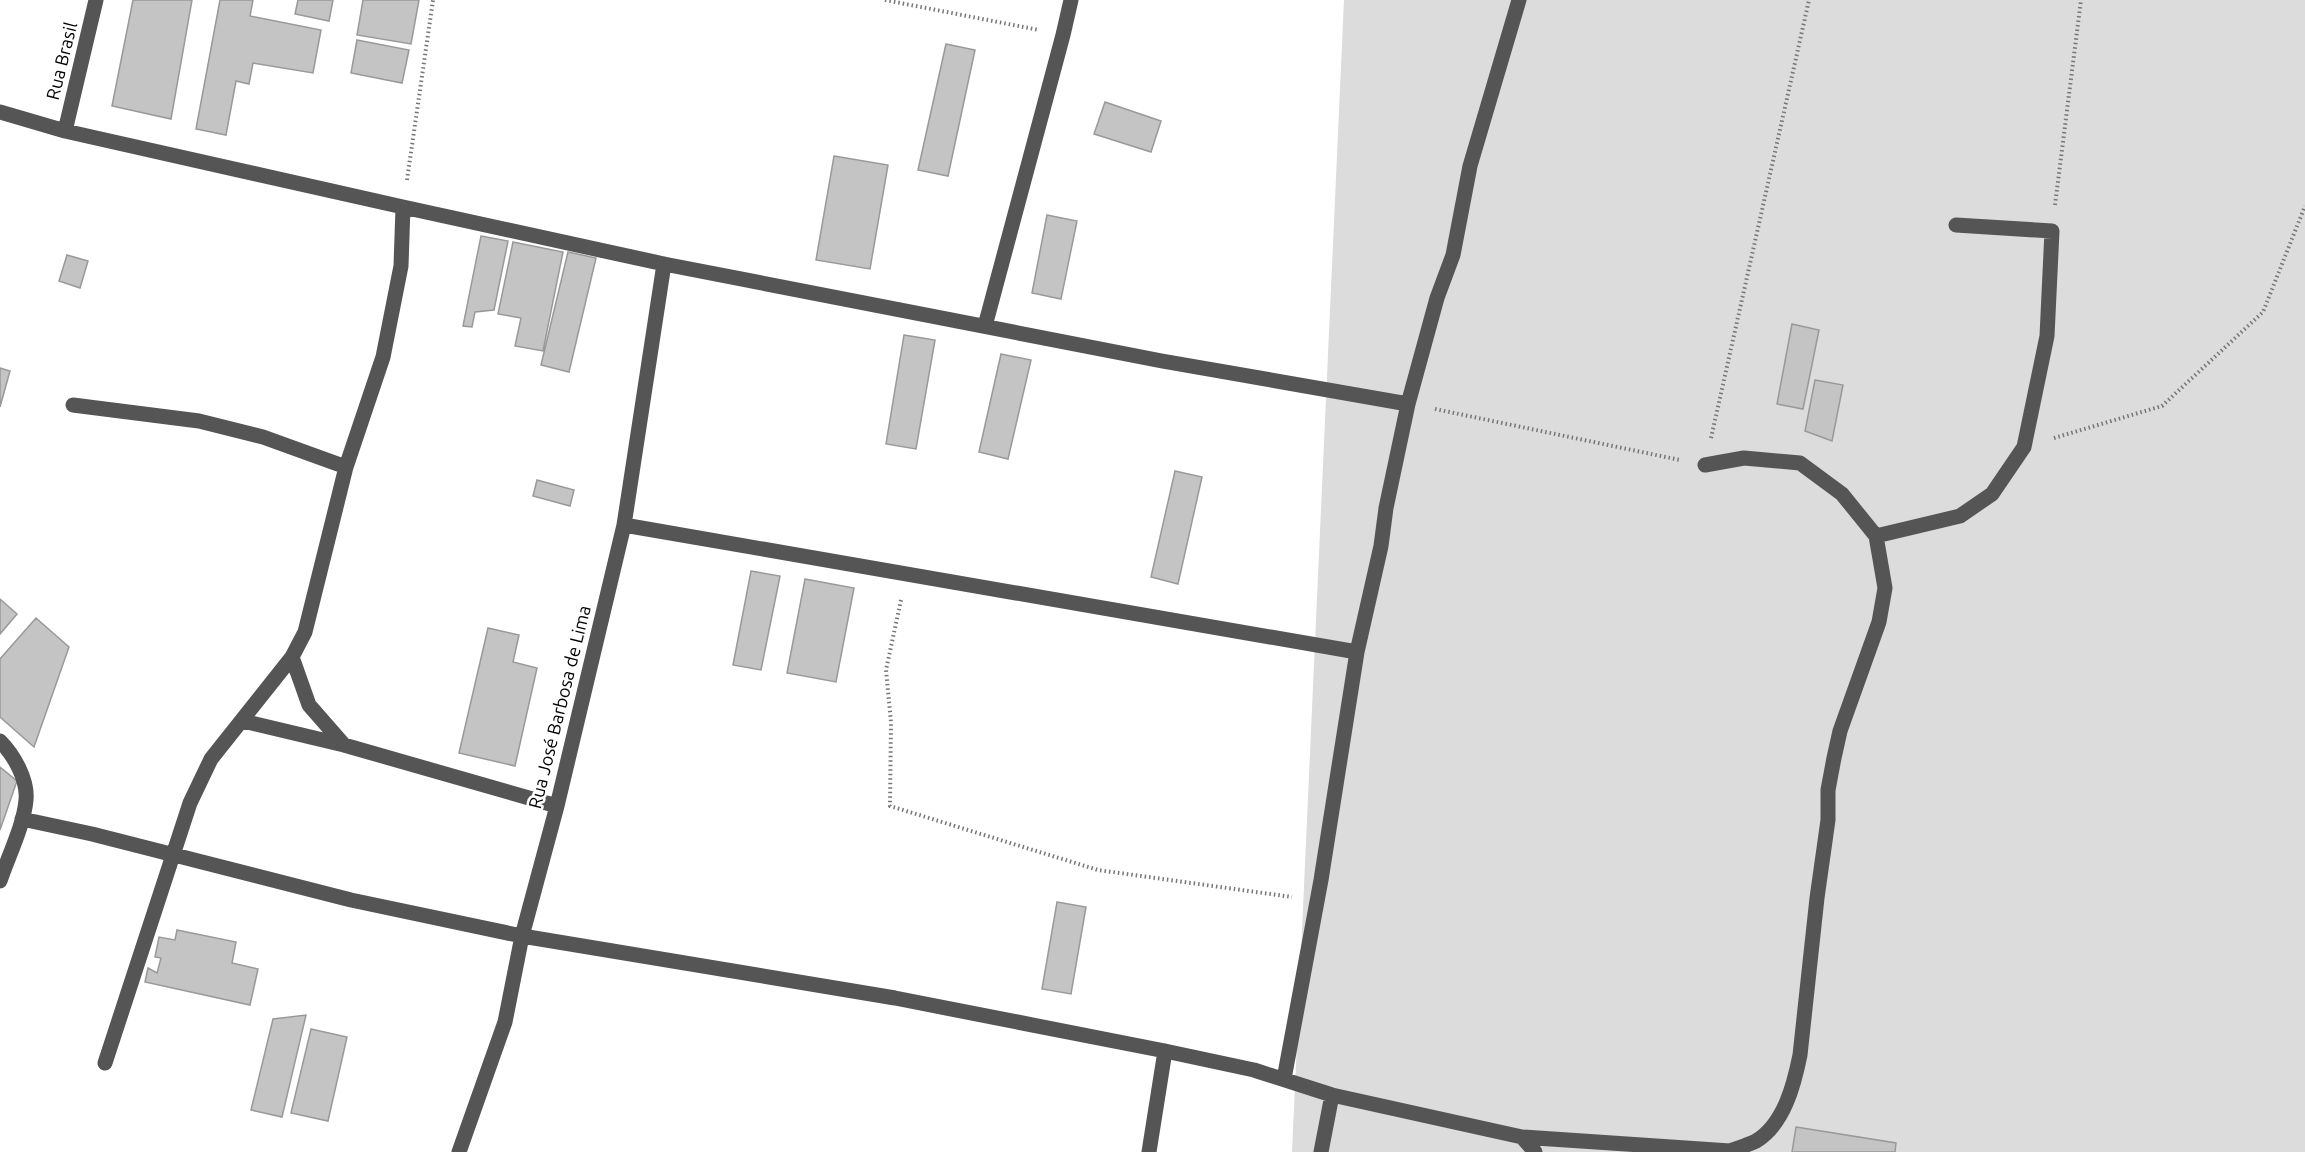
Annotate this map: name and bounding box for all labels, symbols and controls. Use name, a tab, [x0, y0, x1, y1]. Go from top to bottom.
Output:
street label: Rua Brasil	[42, 20, 80, 102]
street label: Rua José Barbosa de Lima	[524, 603, 594, 810]

